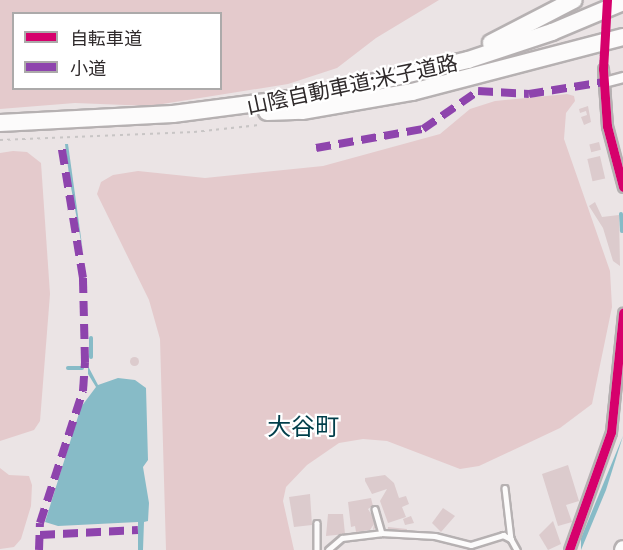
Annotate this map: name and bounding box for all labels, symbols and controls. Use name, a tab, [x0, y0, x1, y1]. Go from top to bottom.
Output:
legend	[12, 12, 222, 90]
text: 自転車道	[70, 27, 142, 49]
street label: 山陰自動車道;米子道路	[244, 49, 460, 119]
text: 小道	[70, 57, 106, 79]
district label: 大谷町	[267, 412, 339, 440]

